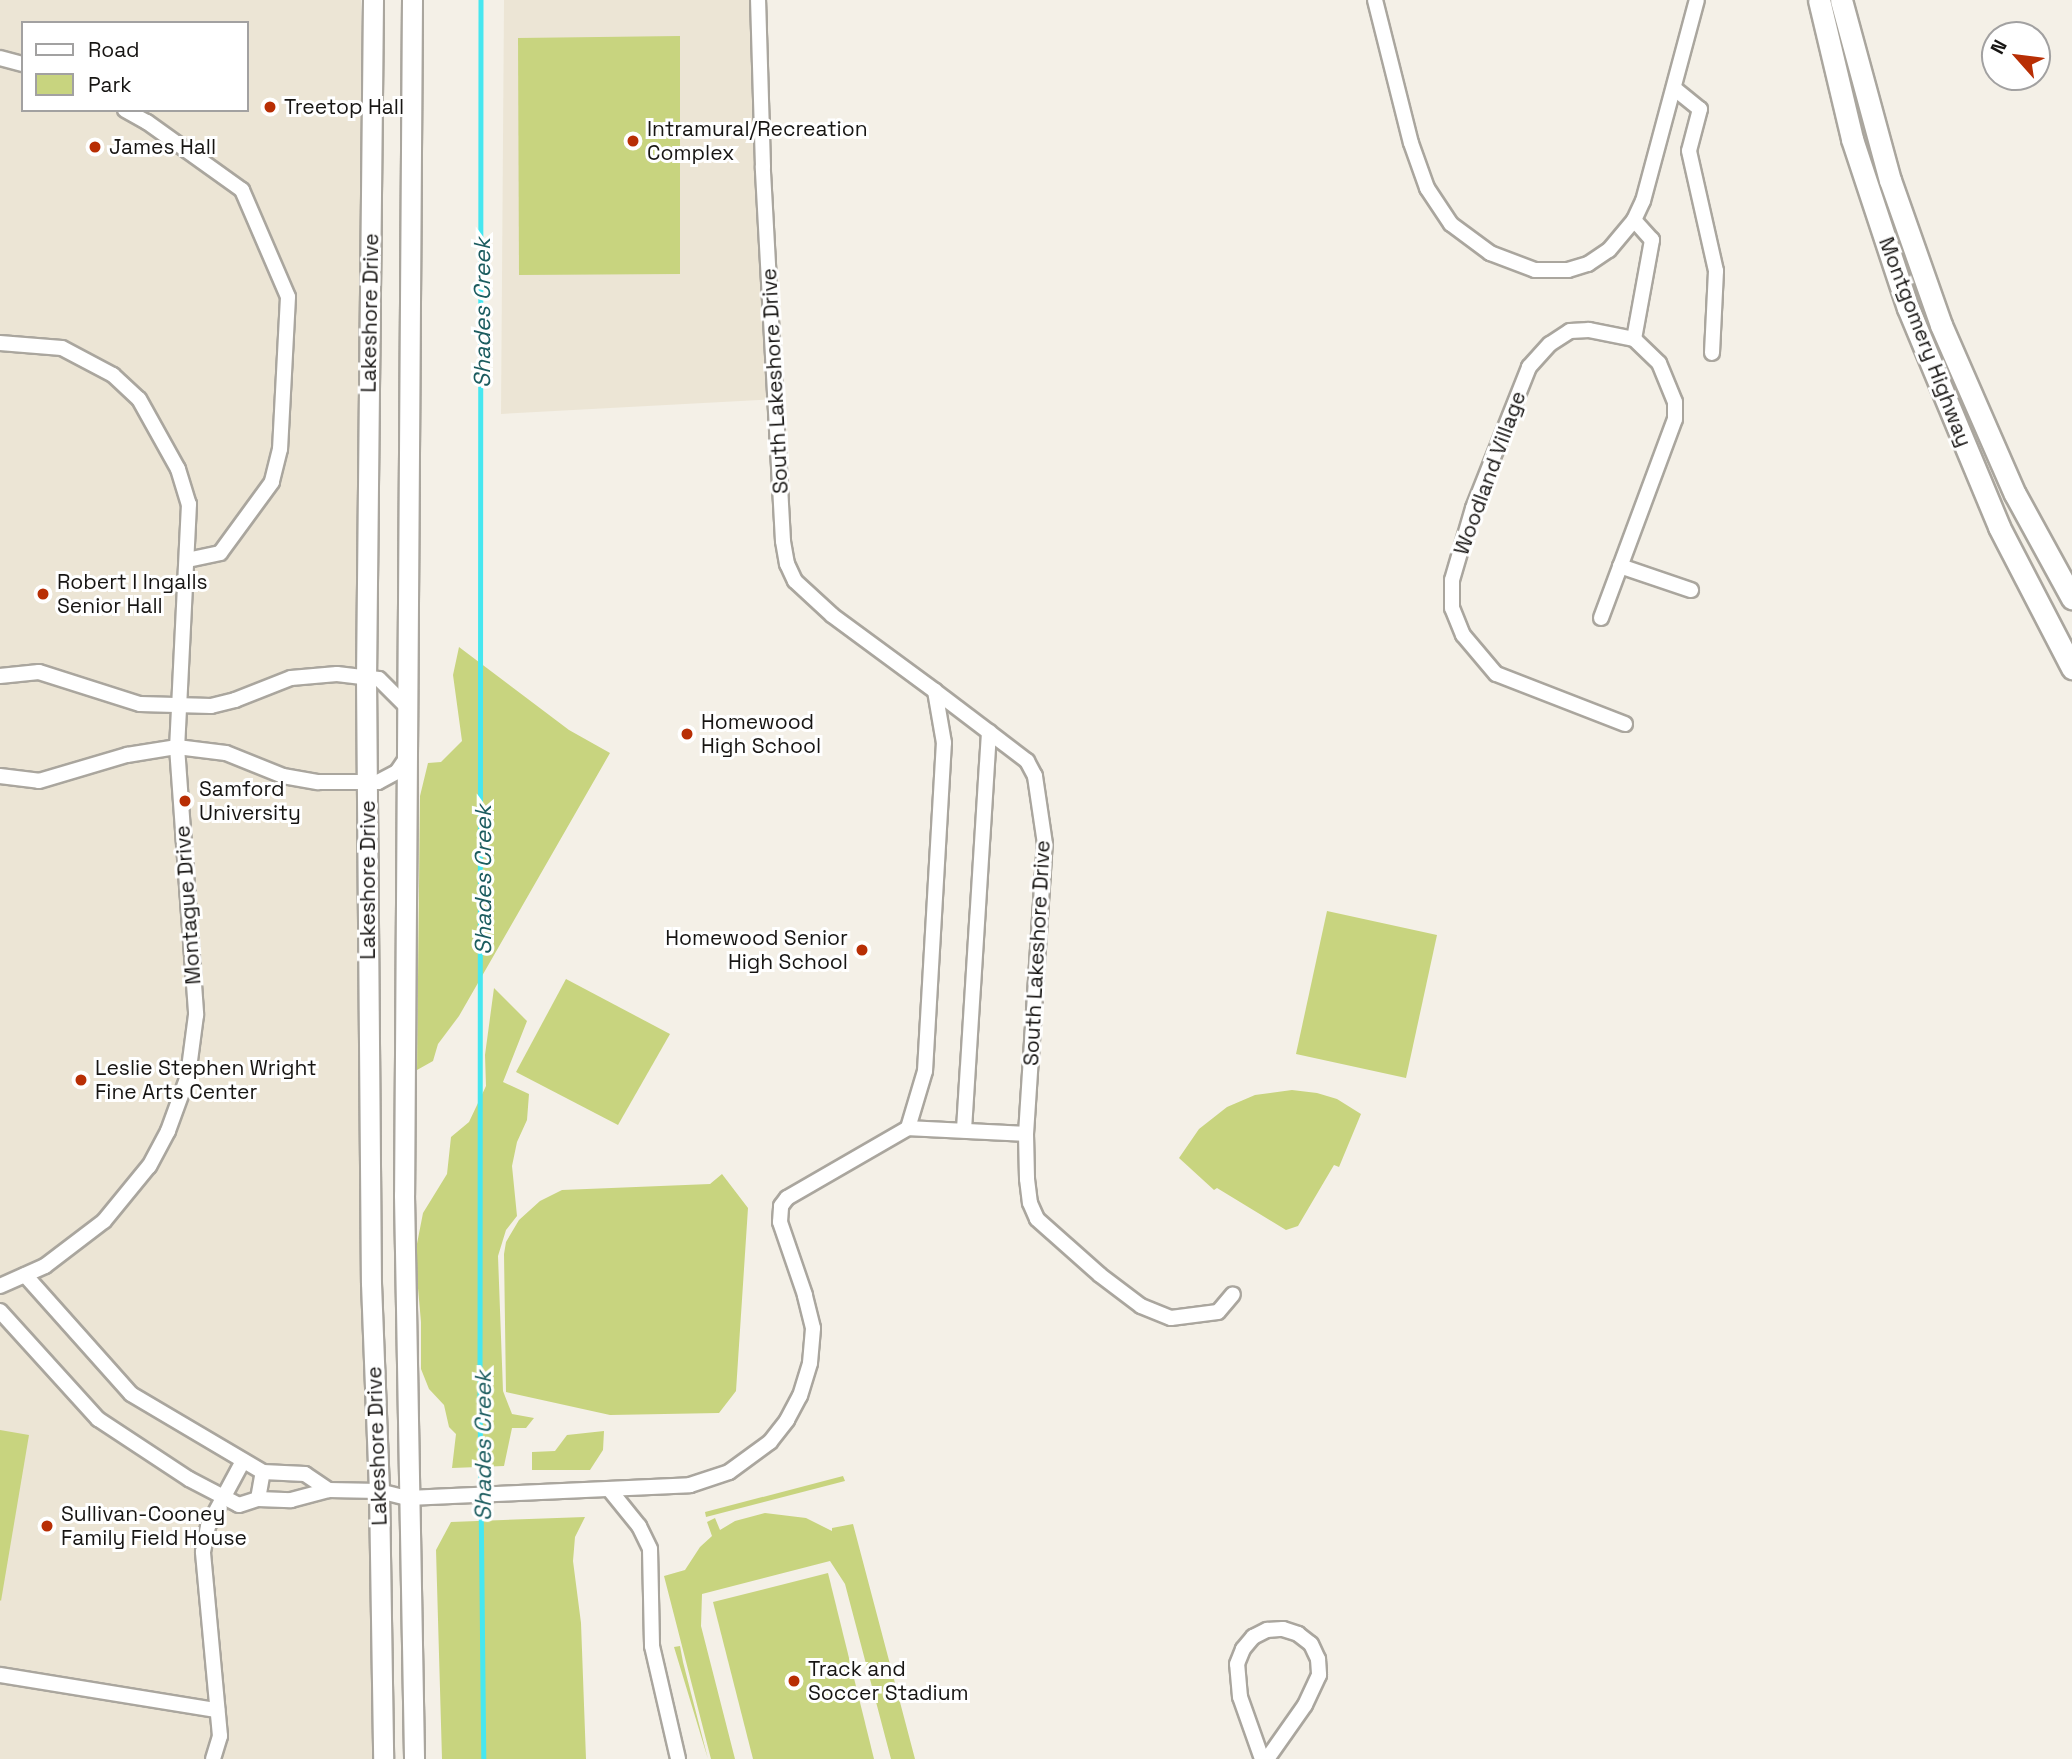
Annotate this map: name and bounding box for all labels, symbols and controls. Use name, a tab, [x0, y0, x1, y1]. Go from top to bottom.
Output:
legend	[21, 21, 248, 112]
north arrow	[1981, 21, 2051, 91]
text: N	[1985, 35, 2013, 58]
text: Road	[88, 36, 140, 63]
text: Park	[88, 71, 132, 98]
place label: Treetop Hall	[284, 94, 404, 120]
marker: Treetop Hall	[262, 99, 278, 115]
place label: Intramural/Recreation Complex	[647, 116, 868, 166]
marker: Intramural/Recreation Complex	[625, 133, 641, 149]
place label: James Hall	[109, 134, 216, 160]
marker: James Hall	[87, 139, 103, 155]
street label: Lakeshore Drive	[356, 233, 384, 393]
street label: Montgomery Highway	[1873, 234, 1977, 450]
water label: Shades Creek	[468, 238, 496, 388]
street label: South Lakeshore Drive	[757, 268, 793, 494]
street label: Woodland Village	[1449, 388, 1531, 558]
place label: Robert I Ingalls Senior Hall	[57, 569, 208, 619]
marker: Robert I Ingalls Senior Hall	[35, 586, 51, 602]
place label: Homewood High School	[701, 709, 821, 759]
marker: Homewood High School	[679, 726, 695, 742]
place label: Samford University	[199, 776, 301, 826]
marker: Samford University	[177, 793, 193, 809]
street label: Lakeshore Drive	[355, 800, 381, 960]
water label: Shades Creek	[469, 805, 497, 955]
street label: Montague Drive	[170, 825, 206, 985]
street label: South Lakeshore Drive	[1019, 840, 1055, 1066]
place label: Homewood Senior High School	[665, 925, 848, 975]
marker: Homewood Senior High School	[854, 942, 870, 958]
place label: Leslie Stephen Wright Fine Arts Center	[95, 1055, 317, 1105]
marker: Leslie Stephen Wright Fine Arts Center	[73, 1072, 89, 1088]
street label: Lakeshore Drive	[362, 1366, 392, 1526]
water label: Shades Creek	[469, 1371, 497, 1521]
place label: Sullivan-Cooney Family Field House	[61, 1501, 247, 1551]
marker: Sullivan-Cooney Family Field House	[39, 1518, 55, 1534]
place label: Track and Soccer Stadium	[808, 1656, 969, 1706]
marker: Track and Soccer Stadium	[786, 1673, 802, 1689]

